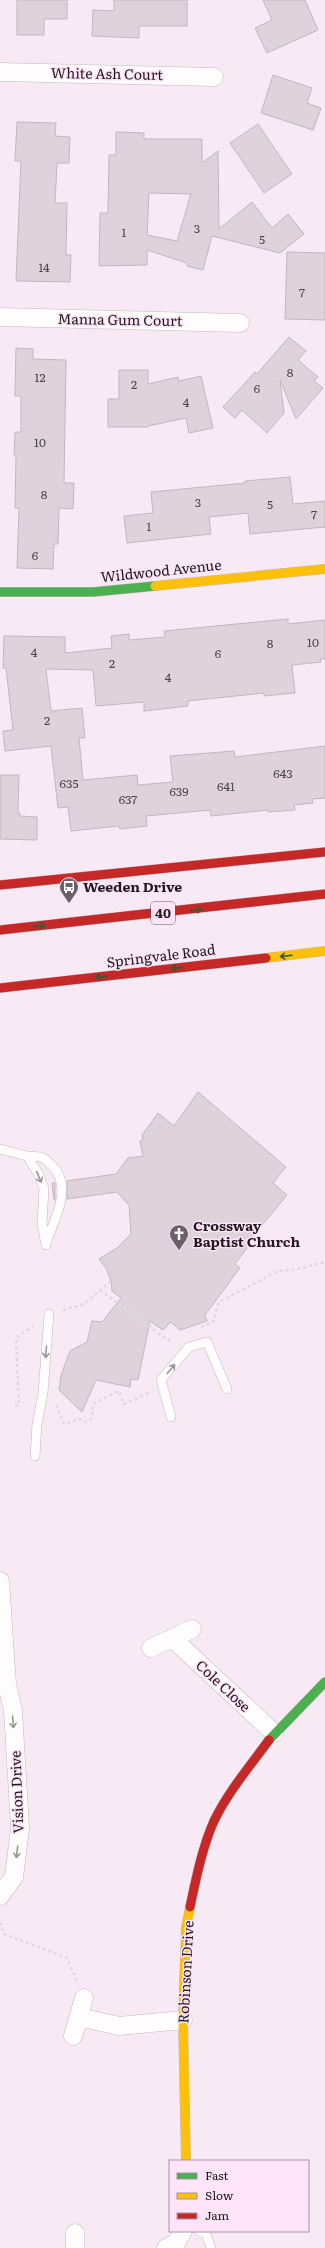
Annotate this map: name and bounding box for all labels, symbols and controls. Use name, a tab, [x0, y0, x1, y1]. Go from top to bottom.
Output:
street label: White Ash Court	[51, 62, 164, 84]
house number: 3	[194, 219, 200, 237]
house number: 1	[122, 223, 127, 241]
house number: 5	[259, 230, 265, 248]
house number: 14	[38, 258, 50, 276]
house number: 7	[299, 283, 305, 301]
street label: Manna Gum Court	[57, 308, 183, 330]
house number: 8	[287, 363, 294, 381]
house number: 12	[35, 368, 45, 386]
house number: 2	[131, 375, 137, 393]
house number: 6	[254, 379, 261, 397]
house number: 4	[183, 393, 190, 411]
house number: 10	[34, 433, 46, 451]
house number: 8	[41, 485, 48, 503]
house number: 3	[195, 493, 201, 511]
house number: 5	[267, 495, 273, 513]
house number: 7	[311, 505, 317, 523]
house number: 1	[147, 517, 152, 535]
house number: 6	[32, 546, 39, 564]
street label: Wildwood Avenue	[100, 554, 222, 586]
house number: 10	[307, 633, 319, 651]
house number: 8	[267, 634, 274, 652]
house number: 4	[31, 643, 38, 661]
house number: 6	[215, 644, 222, 662]
house number: 2	[109, 654, 115, 672]
house number: 4	[165, 668, 172, 686]
house number: 2	[44, 711, 50, 729]
house number: 643	[273, 764, 293, 782]
house number: 635	[60, 774, 78, 792]
house number: 641	[217, 777, 235, 795]
house number: 639	[169, 782, 189, 800]
house number: 637	[119, 790, 137, 808]
bus stop icon: Weeden Drive	[58, 876, 80, 904]
place label: Weeden Drive	[83, 876, 182, 896]
road number: 40	[151, 902, 175, 924]
one-way arrow	[189, 906, 202, 913]
one-way arrow	[32, 922, 45, 930]
street label: Springvale Road	[105, 938, 217, 972]
one-way arrow	[280, 952, 293, 959]
one-way arrow	[171, 964, 184, 972]
one-way arrow	[95, 973, 108, 981]
one-way arrow	[36, 1171, 44, 1183]
place label: Crossway Baptist Church	[193, 1215, 300, 1251]
church icon: Crossway Baptist Church	[168, 1223, 190, 1251]
one-way arrow	[43, 1345, 50, 1358]
one-way arrow	[166, 1363, 175, 1374]
street label: Cole Close	[192, 1655, 255, 1716]
one-way arrow	[10, 1715, 17, 1728]
street label: Vision Drive	[5, 1750, 27, 1834]
one-way arrow	[13, 1845, 21, 1858]
street label: Robinson Drive	[172, 1920, 198, 2024]
legend	[169, 2160, 309, 2232]
text: Fast	[205, 2166, 229, 2184]
text: Slow	[205, 2186, 234, 2204]
text: Jam	[205, 2206, 230, 2224]

